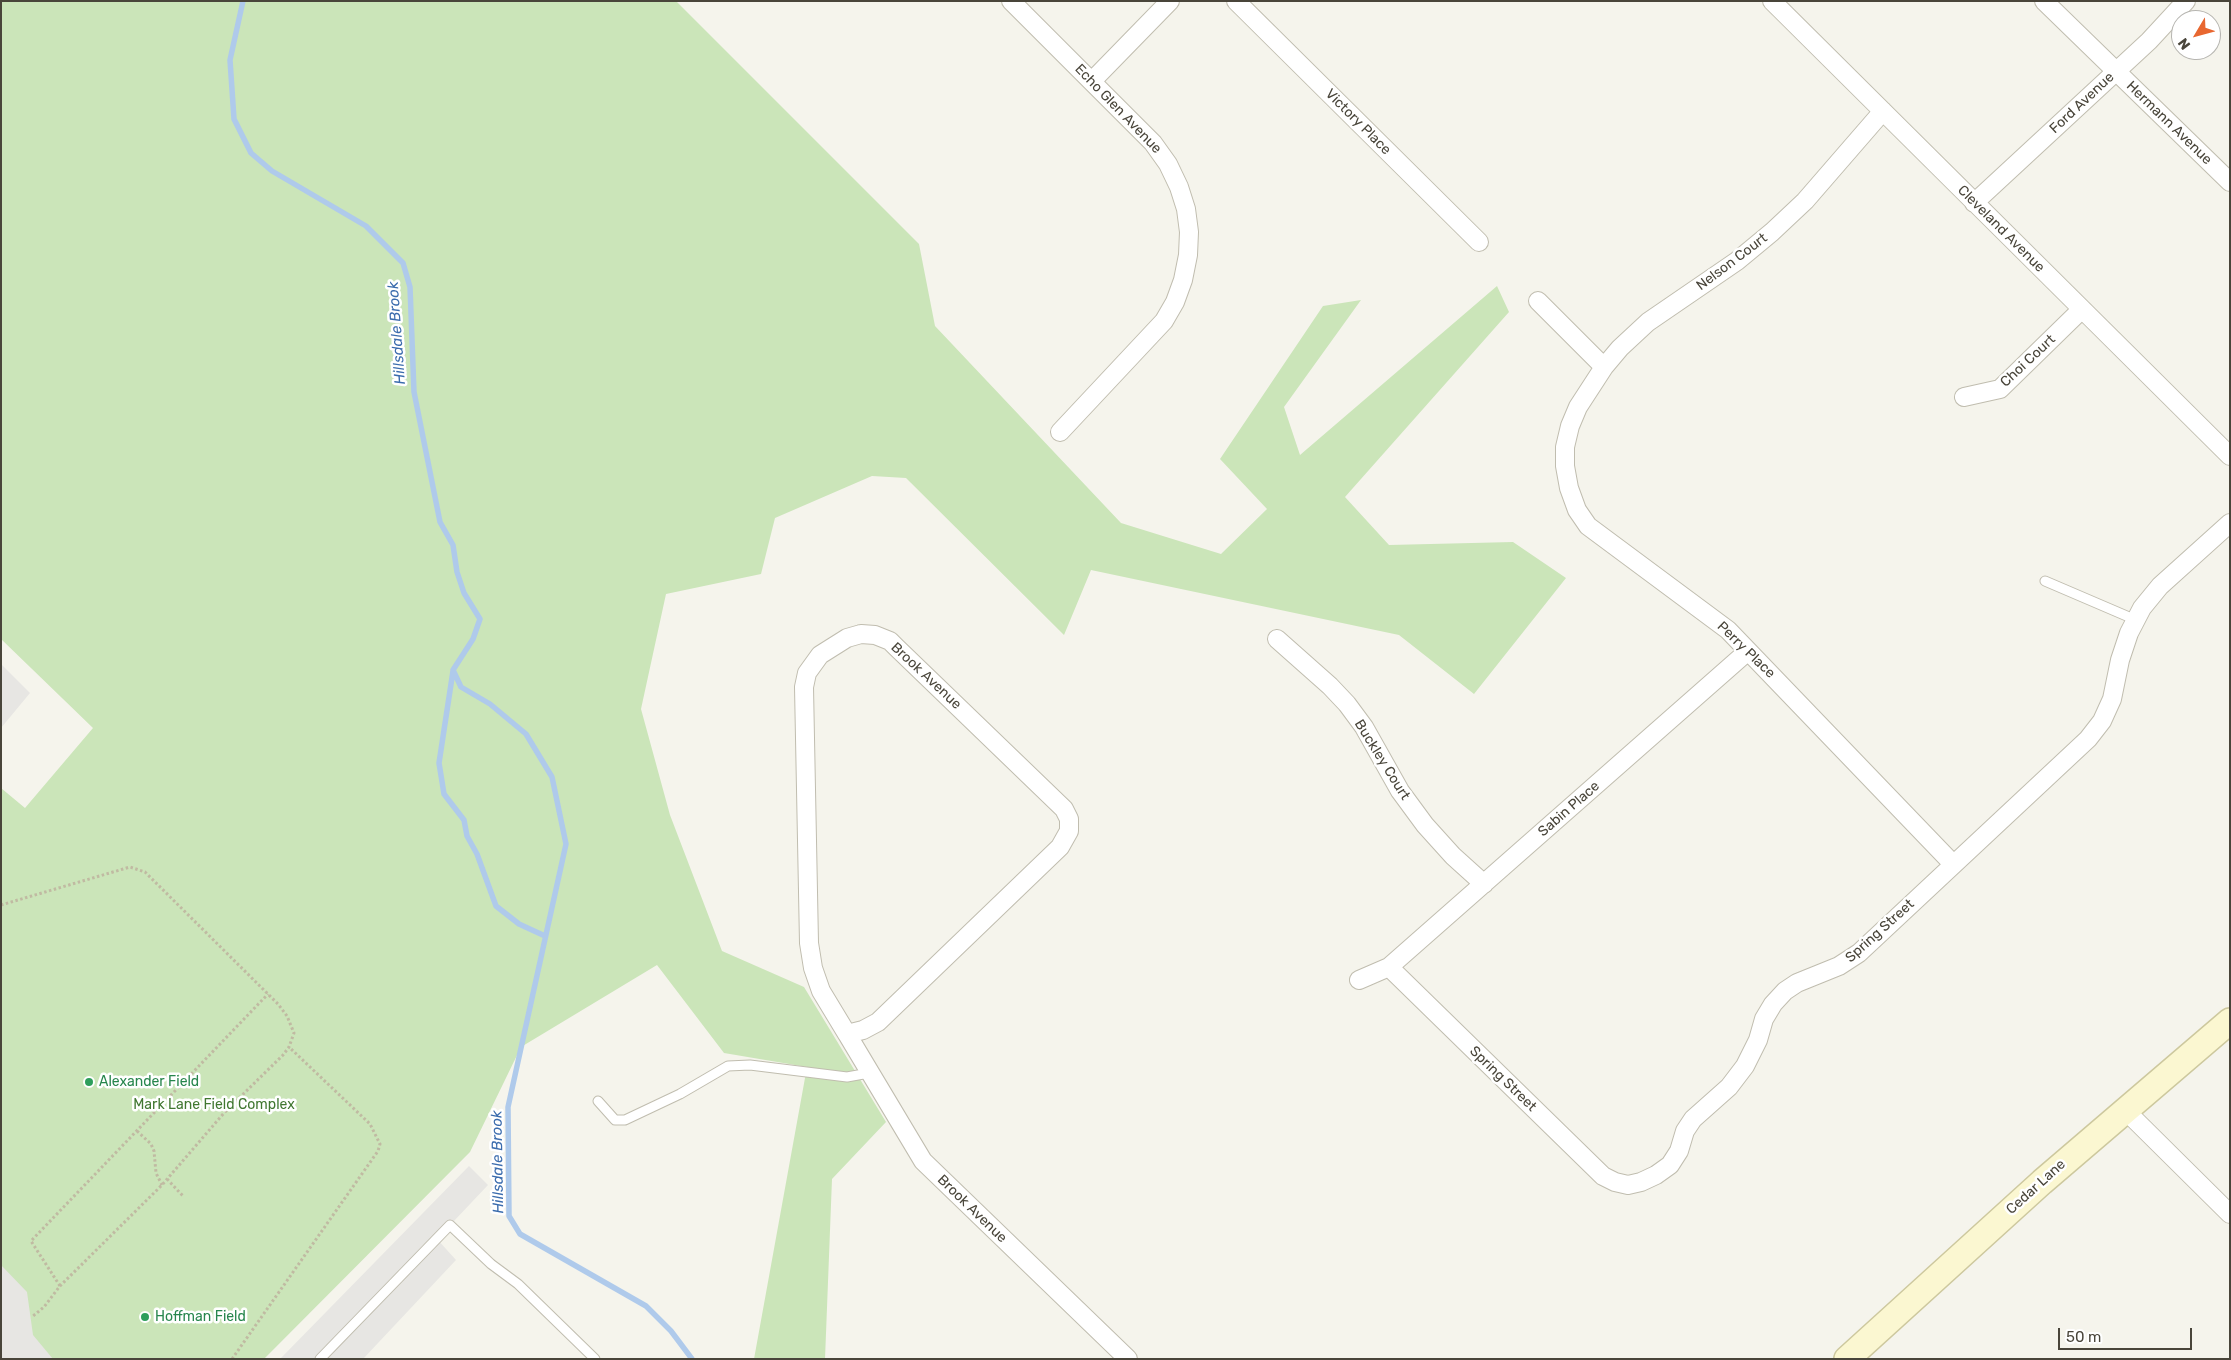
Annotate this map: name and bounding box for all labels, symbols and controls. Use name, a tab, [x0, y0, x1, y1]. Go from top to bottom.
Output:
north arrow	[2171, 10, 2221, 60]
text: N	[2175, 35, 2194, 53]
street label: Echo Glen Avenue	[1071, 61, 1165, 157]
street label: Ford Avenue	[2046, 69, 2118, 137]
street label: Hermann Avenue	[2123, 78, 2215, 168]
street label: Victory Place	[1322, 86, 1394, 158]
street label: Cleveland Avenue	[1954, 182, 2048, 276]
street label: Nelson Court	[1693, 230, 1771, 294]
water label: Hillsdale Brook	[384, 281, 410, 385]
street label: Choi Court	[1997, 331, 2059, 391]
street label: Perry Place	[1713, 618, 1779, 682]
street label: Brook Avenue	[887, 639, 965, 713]
street label: Buckley Court	[1351, 717, 1413, 803]
street label: Sabin Place	[1535, 778, 1603, 840]
street label: Spring Street	[1842, 896, 1918, 966]
street label: Spring Street	[1466, 1043, 1540, 1115]
place label: Alexander Field	[99, 1074, 199, 1090]
marker: Alexander Field	[83, 1076, 95, 1088]
park label: Mark Lane Field Complex	[133, 1097, 295, 1113]
water label: Hillsdale Brook	[488, 1110, 508, 1214]
street label: Cedar Lane	[2003, 1156, 2069, 1218]
street label: Brook Avenue	[934, 1172, 1010, 1246]
place label: Hoffman Field	[155, 1309, 246, 1325]
marker: Hoffman Field	[139, 1311, 151, 1323]
scale bar	[2061, 1318, 2195, 1350]
text: 50 m	[2066, 1328, 2101, 1346]

